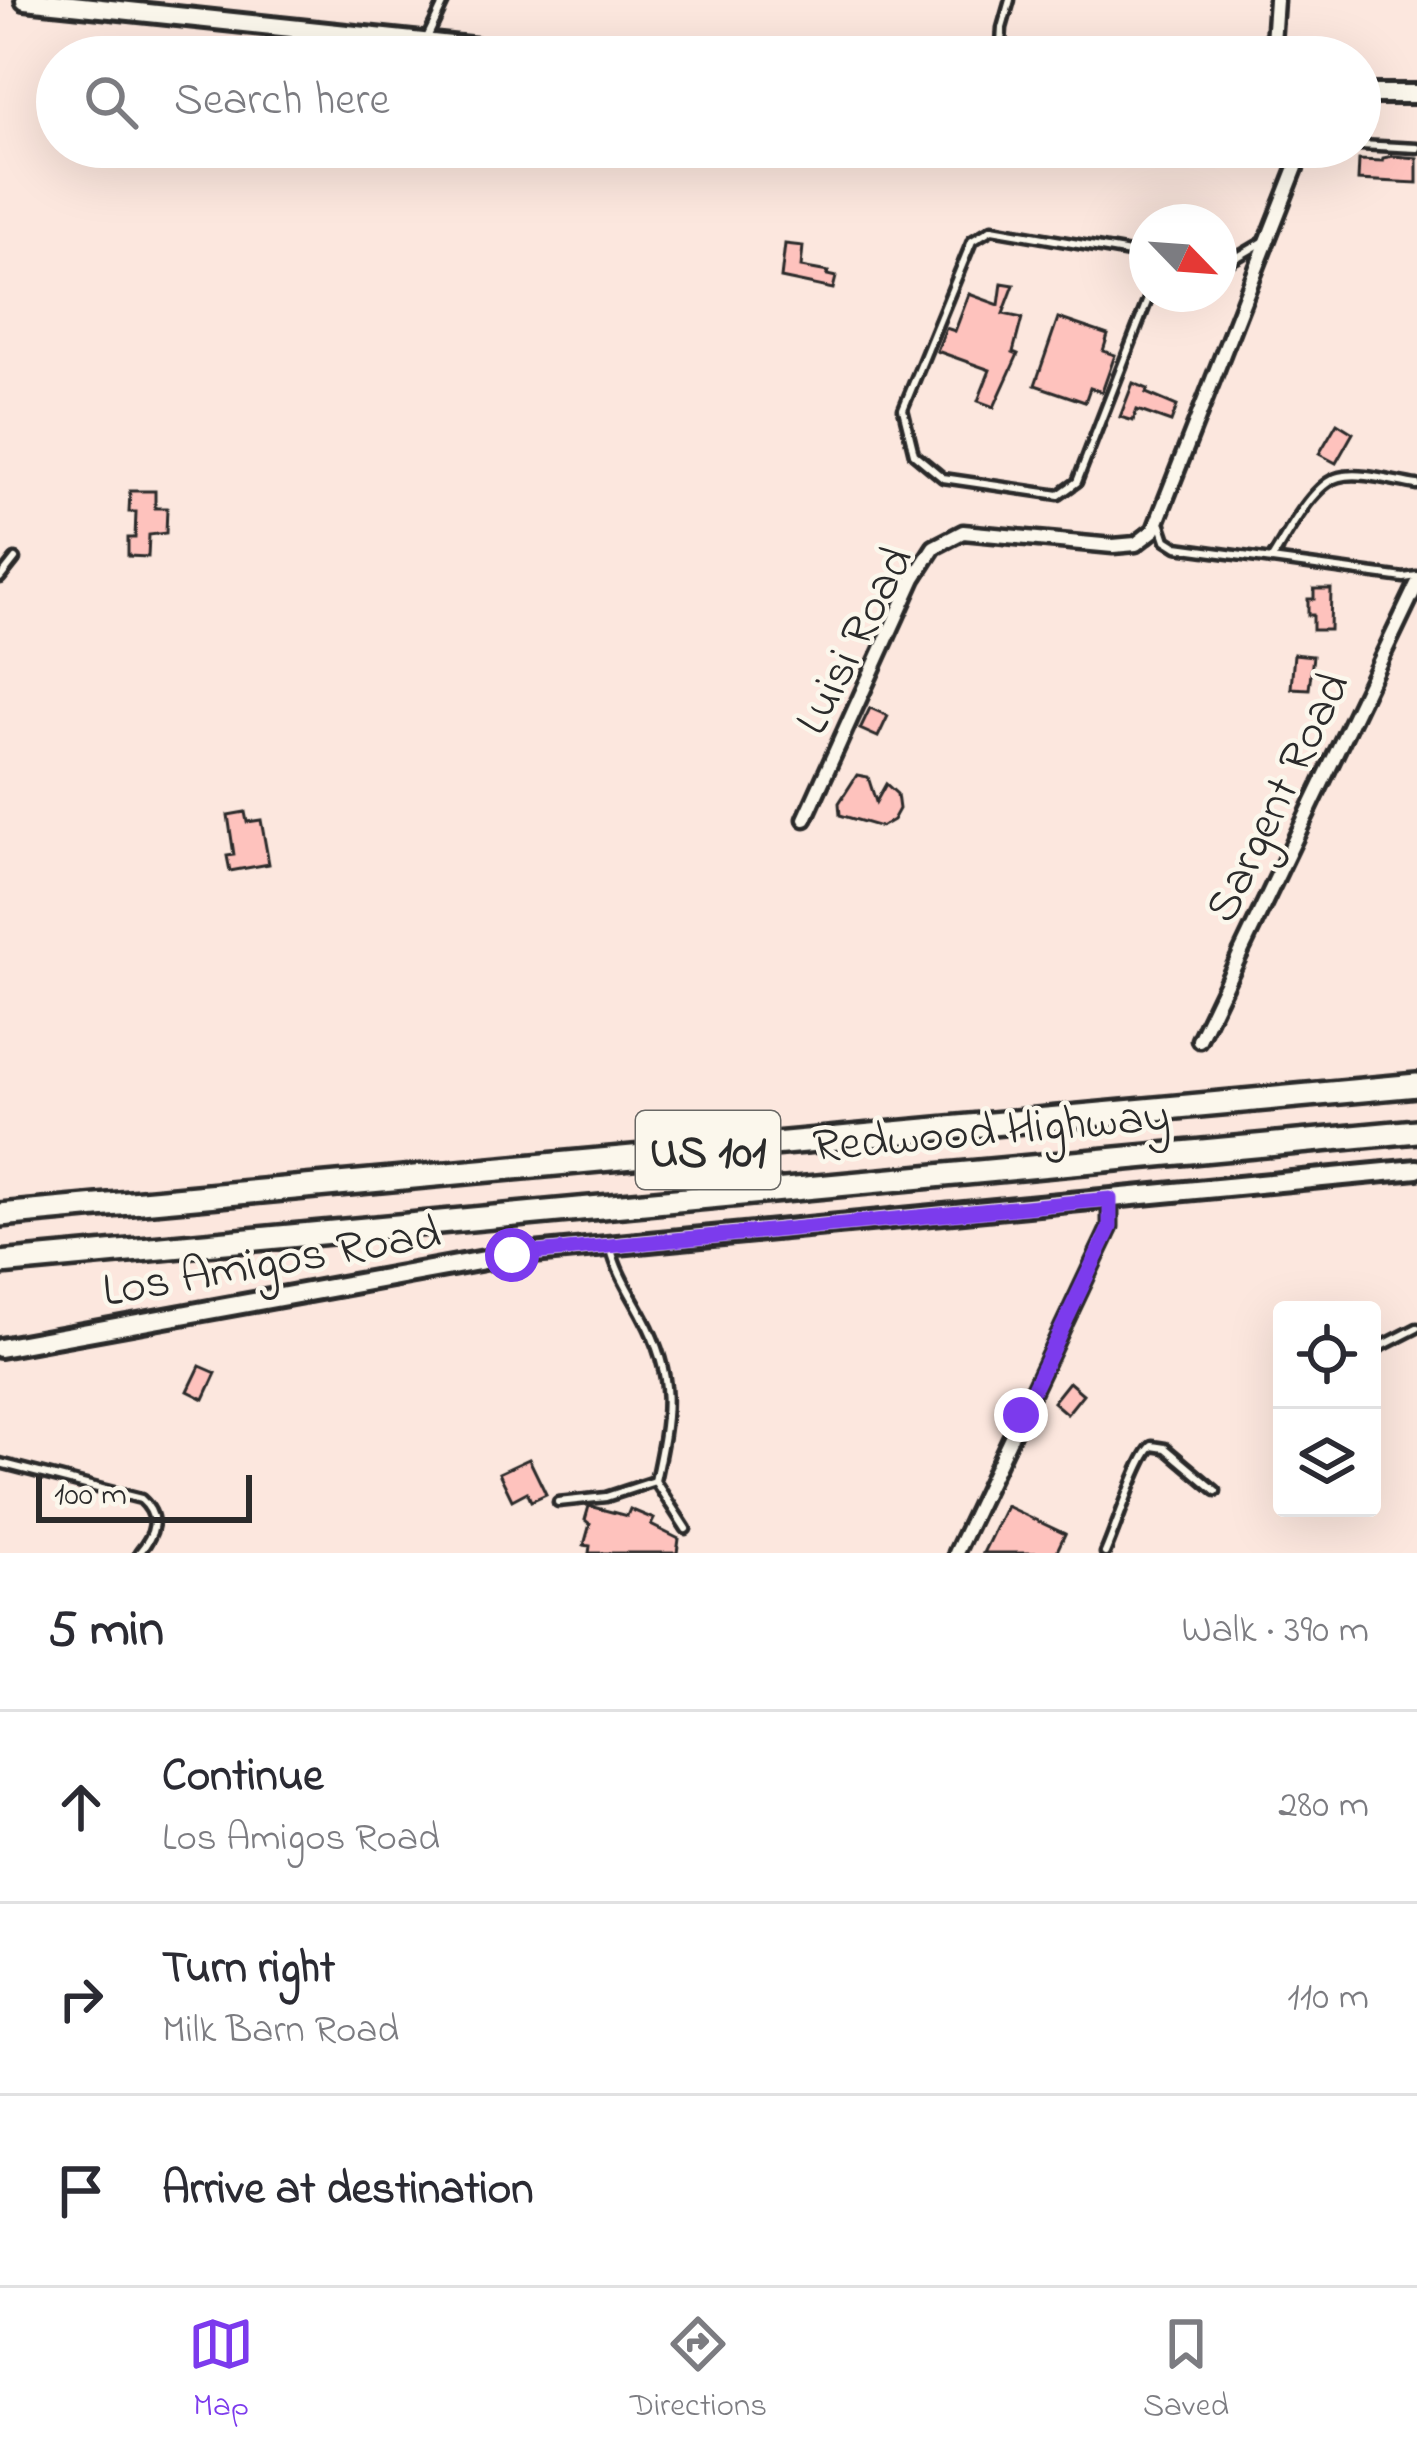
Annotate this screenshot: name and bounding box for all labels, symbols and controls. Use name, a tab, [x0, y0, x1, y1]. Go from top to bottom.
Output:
search box	[36, 36, 1381, 168]
icon: search	[78, 69, 144, 135]
text: Search here	[174, 69, 390, 135]
north arrow	[1129, 204, 1237, 312]
street label: Luisi Road	[779, 535, 934, 748]
street label: Sargent Road	[1189, 661, 1371, 936]
street label: Redwood Highway	[810, 1083, 1173, 1184]
road number: US 101	[636, 1111, 780, 1189]
street label: Los Amigos Road	[97, 1200, 447, 1329]
route start	[485, 1228, 539, 1282]
map controls	[1273, 1301, 1381, 1517]
button: locate	[1273, 1301, 1381, 1409]
route end	[994, 1388, 1048, 1442]
button: layers	[1273, 1409, 1381, 1517]
scale bar	[36, 1469, 252, 1522]
text: 100 m	[54, 1472, 127, 1520]
text: 5 min	[48, 1594, 164, 1669]
text: Walk · 390 m	[1182, 1603, 1369, 1660]
text: Continue	[162, 1745, 323, 1811]
icon: ahead	[48, 1774, 114, 1840]
text: 280 m	[1278, 1778, 1369, 1835]
text: Los Amigos Road	[162, 1811, 440, 1868]
text: Turn right	[162, 1937, 335, 2003]
icon: right	[48, 1966, 114, 2032]
text: 110 m	[1287, 1970, 1369, 2027]
text: Milk Barn Road	[162, 2003, 399, 2060]
icon: arrive	[48, 2158, 114, 2224]
text: Arrive at destination	[162, 2158, 533, 2224]
tab: Map	[188, 2311, 254, 2431]
tab: Directions	[630, 2311, 767, 2431]
tab: Saved	[1143, 2311, 1229, 2431]

